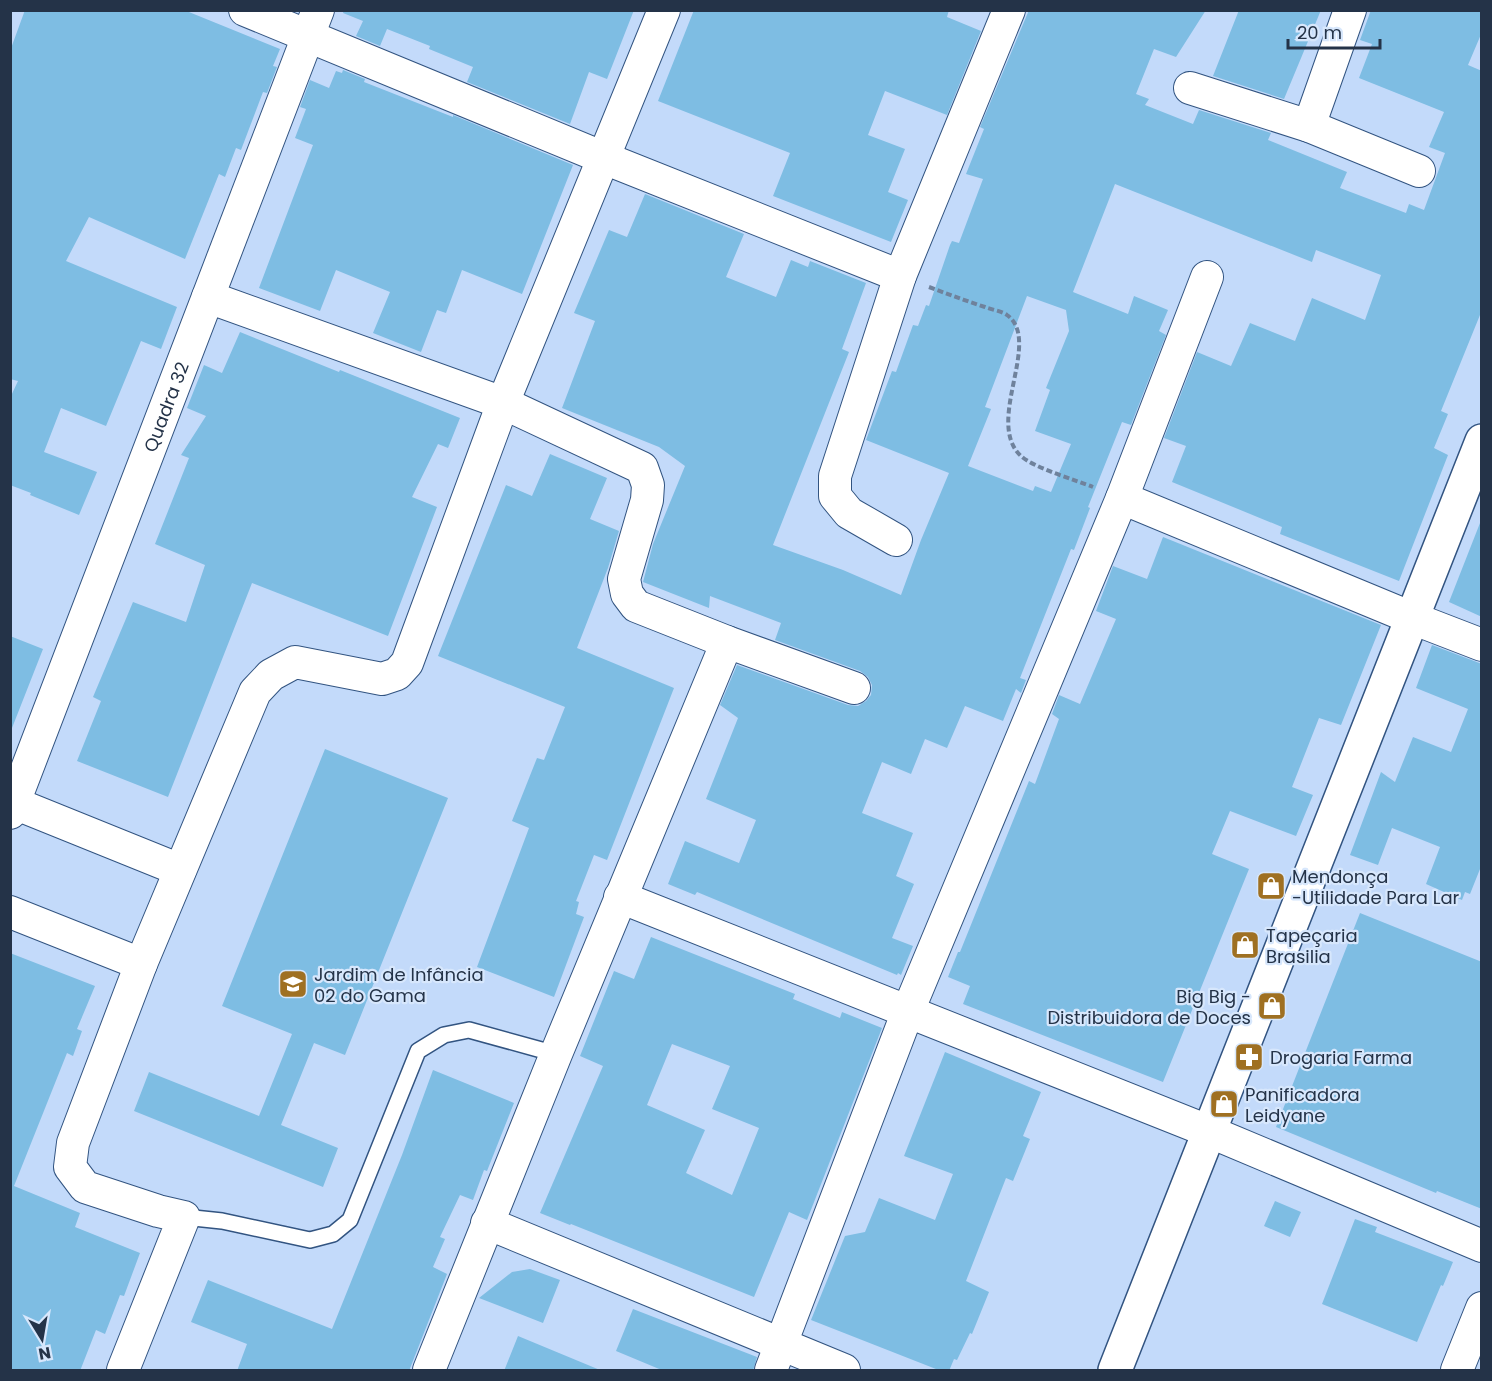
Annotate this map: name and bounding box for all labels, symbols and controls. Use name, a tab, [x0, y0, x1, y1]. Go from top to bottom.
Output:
scale bar	[1288, 12, 1380, 50]
text: 20 m	[1297, 20, 1342, 45]
street label: Quadra 32	[137, 358, 194, 456]
place label: Mendonça -Utilidade Para Lar	[1292, 864, 1460, 910]
shop icon: Mendonça -Utilidade Para Lar	[1255, 870, 1287, 902]
place label: Tapeçaria Brasilia	[1266, 923, 1358, 969]
shop icon: Tapeçaria Brasilia	[1229, 929, 1261, 961]
place label: Jardim de Infância 02 do Gama	[314, 962, 484, 1008]
school or university icon: Jardim de Infância 02 do Gama	[277, 968, 309, 1000]
place label: Big Big - Distribuidora de Doces	[1047, 984, 1251, 1030]
shop icon: Big Big - Distribuidora de Doces	[1256, 990, 1288, 1022]
pharmacy icon: Drogaria Farma	[1233, 1041, 1265, 1073]
place label: Drogaria Farma	[1270, 1045, 1412, 1070]
place label: Panificadora Leidyane	[1245, 1082, 1360, 1128]
shop icon: Panificadora Leidyane	[1208, 1088, 1240, 1120]
north arrow	[12, 1309, 72, 1369]
text: N	[37, 1341, 53, 1366]

